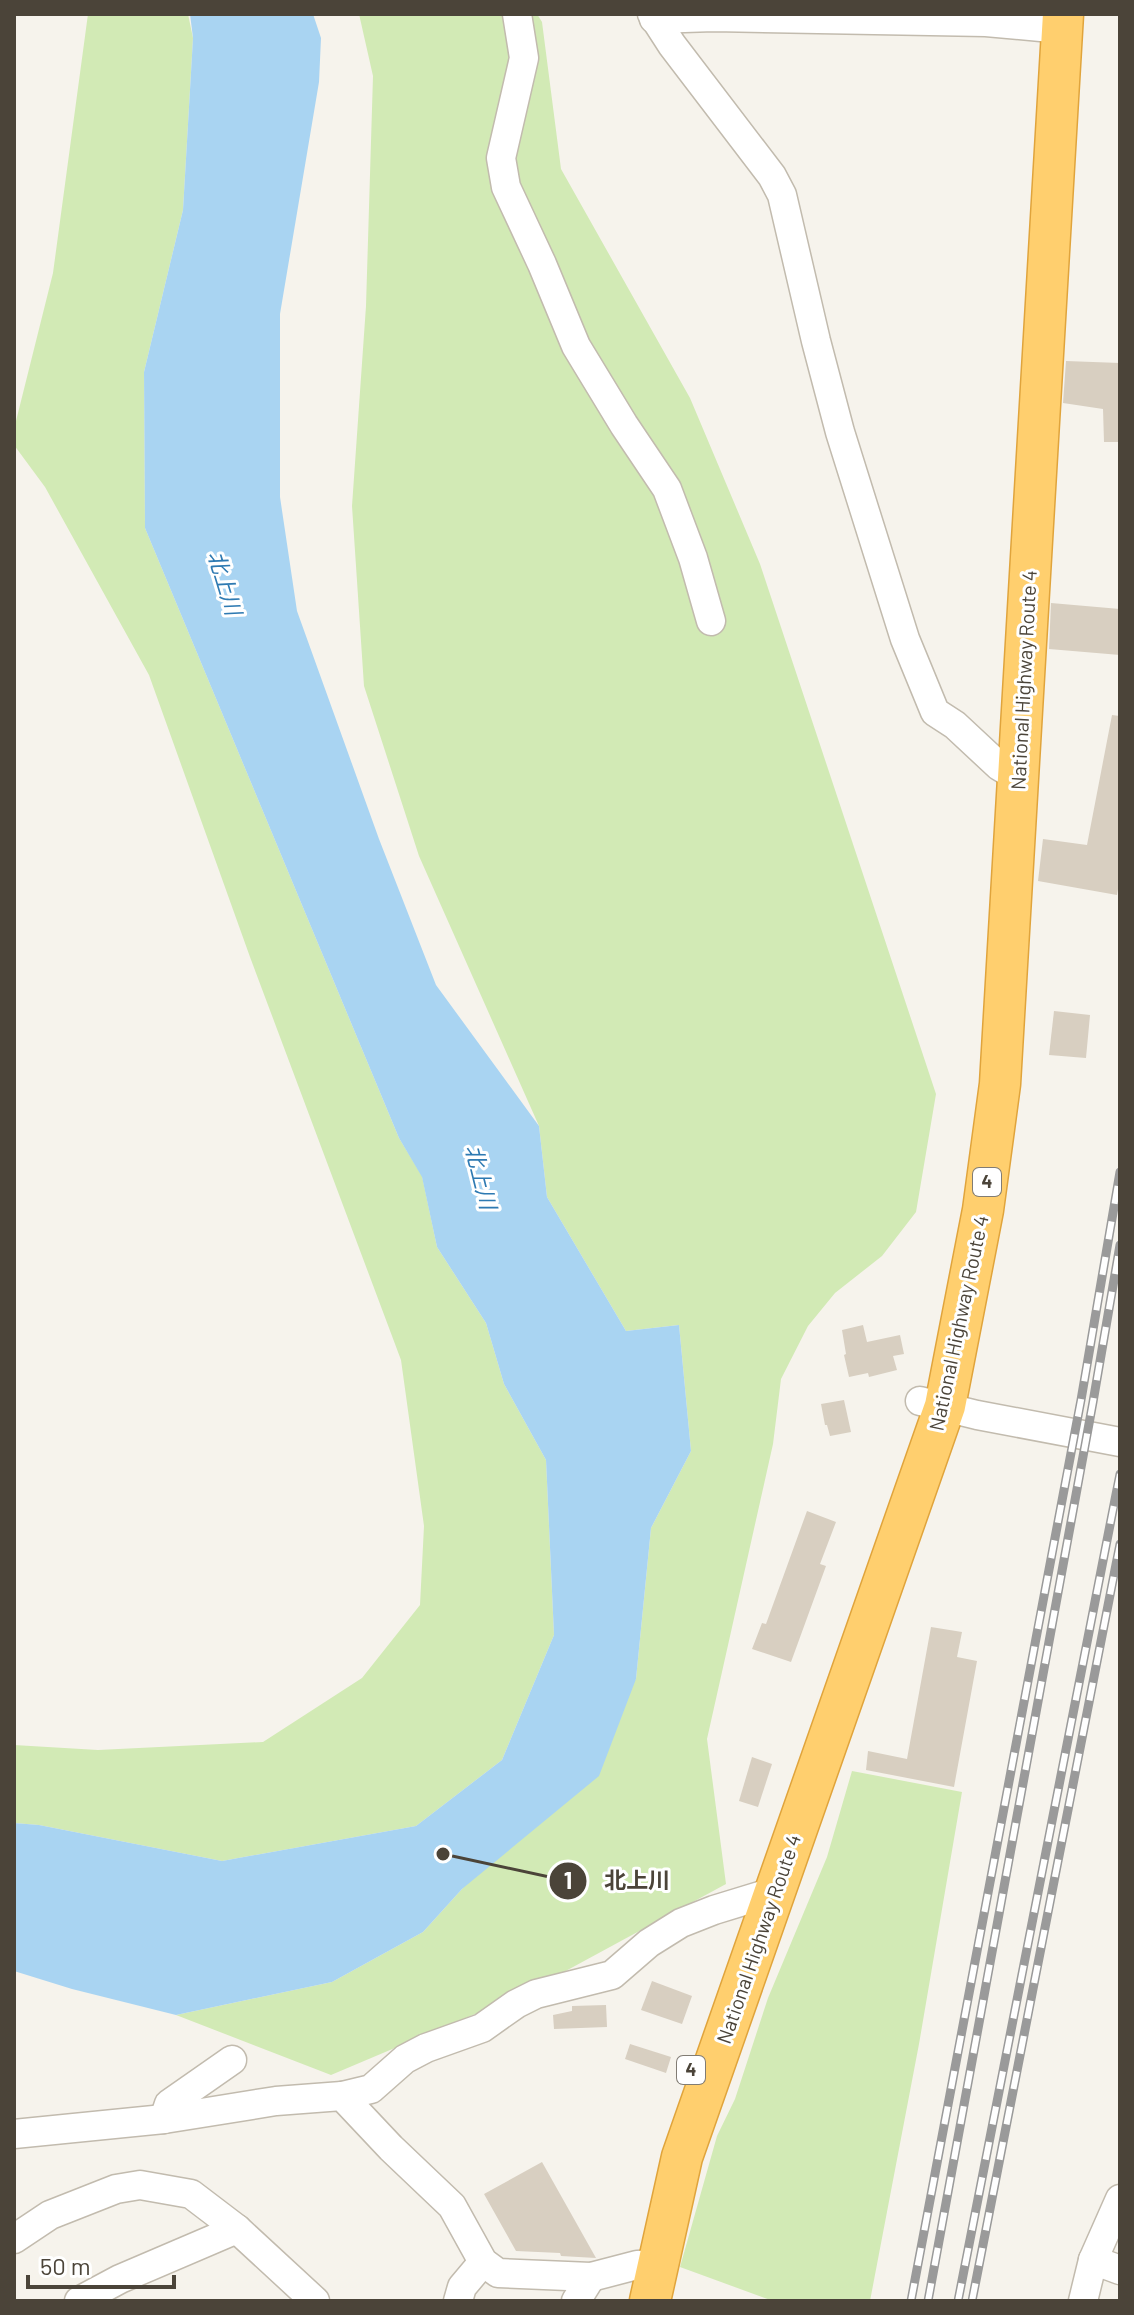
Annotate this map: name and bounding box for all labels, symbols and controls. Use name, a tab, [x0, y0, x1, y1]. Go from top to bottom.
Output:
water label: 北上川	[204, 547, 249, 620]
street label: National Highway Route 4	[1005, 569, 1041, 790]
water label: 北上川	[461, 1142, 503, 1214]
road number: 4	[973, 1168, 1001, 1196]
street label: National Highway Route 4	[923, 1213, 993, 1433]
street label: National Highway Route 4	[711, 1831, 805, 2047]
callout: 北上川	[548, 1858, 686, 1904]
text: 1	[564, 1865, 572, 1894]
text: 北上川	[604, 1866, 670, 1892]
road number: 4	[677, 2056, 705, 2084]
scale bar	[28, 2239, 174, 2289]
text: 50 m	[40, 2251, 91, 2280]

